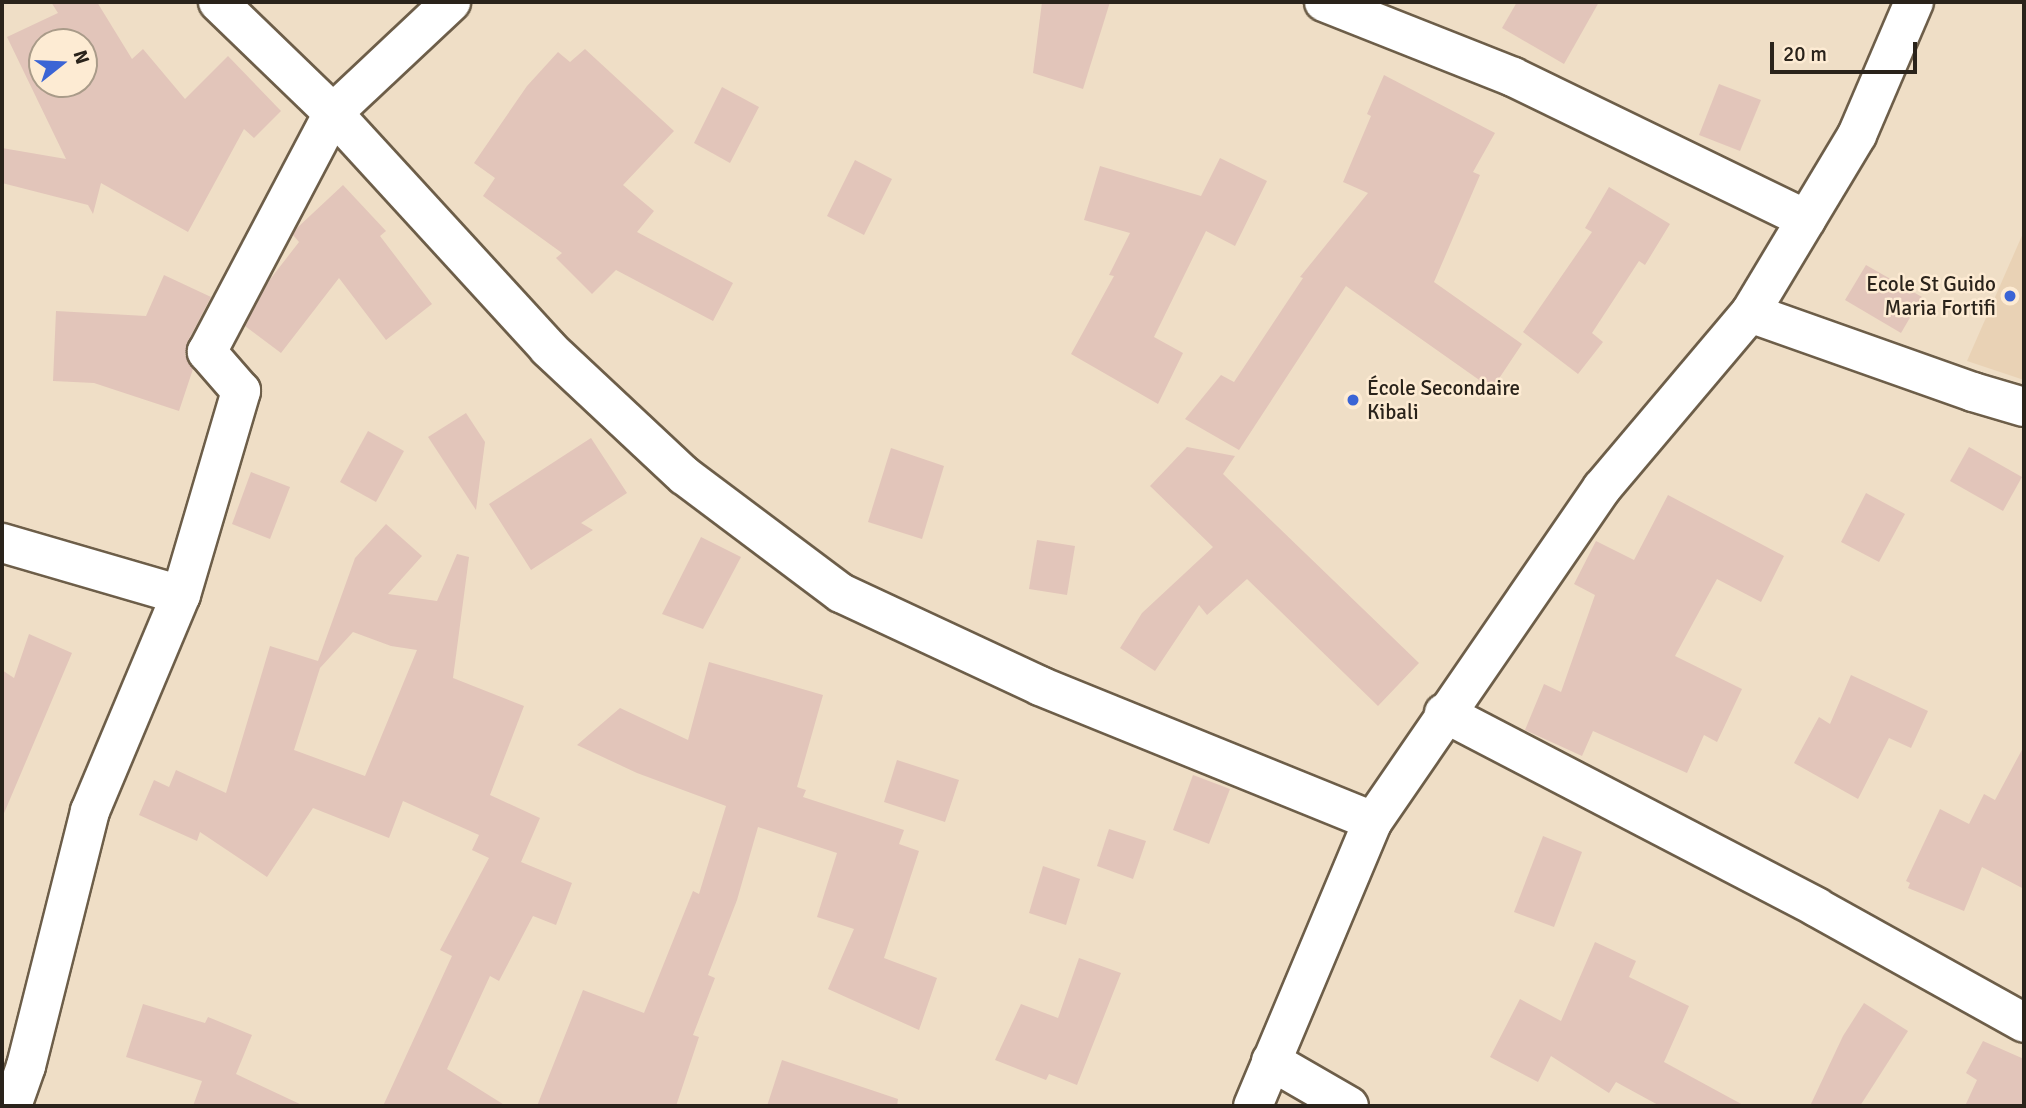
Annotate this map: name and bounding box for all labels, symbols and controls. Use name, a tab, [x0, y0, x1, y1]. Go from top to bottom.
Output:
north arrow	[28, 28, 98, 98]
scale bar	[1774, 28, 1921, 72]
text: 20 m	[1783, 41, 1827, 67]
text: N	[68, 47, 95, 67]
place label: Ecole St Guido Maria Fortifi	[1866, 271, 1996, 321]
marker: Ecole St Guido Maria Fortifi	[2002, 288, 2018, 304]
place label: École Secondaire Kibali	[1367, 375, 1520, 425]
marker: École Secondaire Kibali	[1345, 392, 1361, 408]

